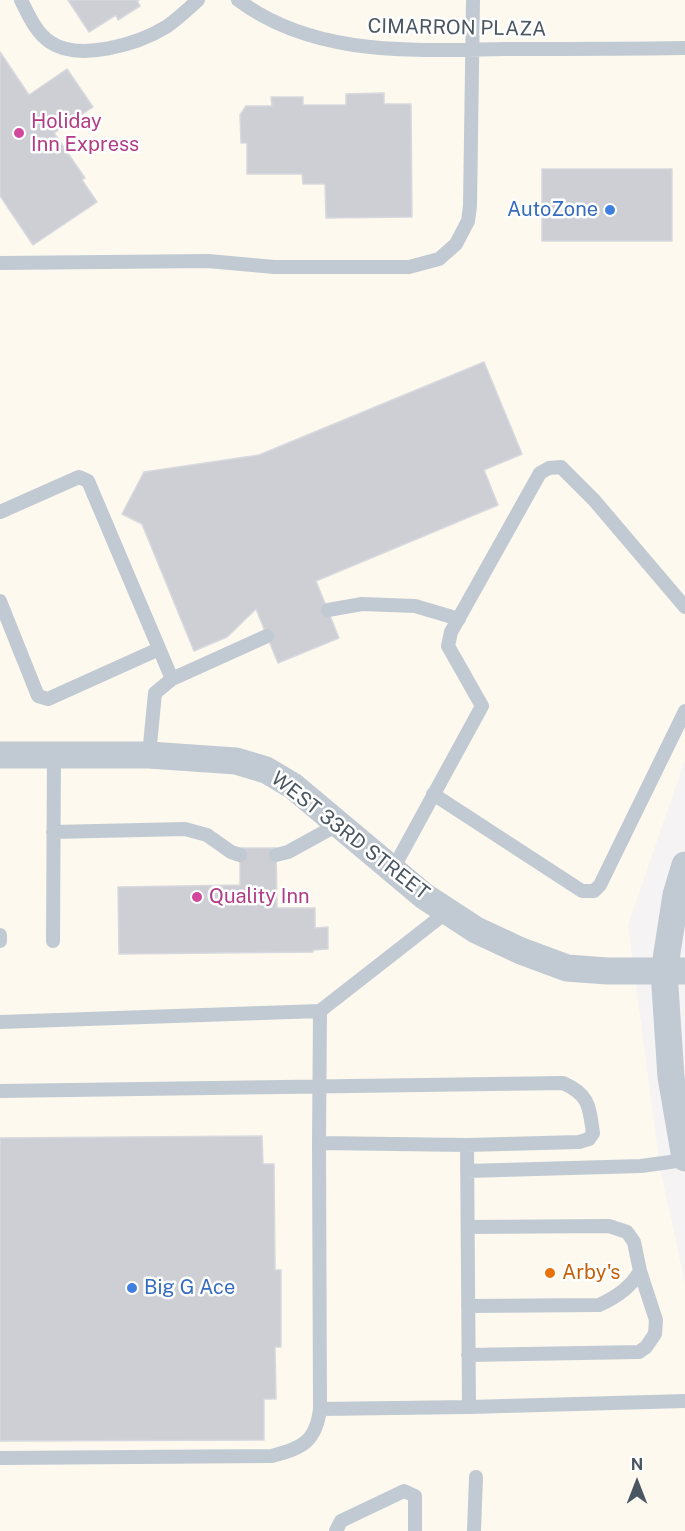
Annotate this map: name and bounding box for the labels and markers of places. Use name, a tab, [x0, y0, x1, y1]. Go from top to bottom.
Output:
place label: Holiday Inn Express	[31, 110, 139, 157]
marker: Holiday Inn Express	[12, 126, 26, 140]
place label: AutoZone	[507, 198, 598, 222]
marker: AutoZone	[603, 203, 617, 217]
place label: Quality Inn	[209, 885, 310, 909]
marker: Quality Inn	[190, 890, 204, 904]
place label: Arby's	[562, 1261, 620, 1285]
marker: Arby's	[543, 1266, 557, 1280]
place label: Big G Ace	[144, 1276, 235, 1300]
marker: Big G Ace	[125, 1281, 139, 1295]

